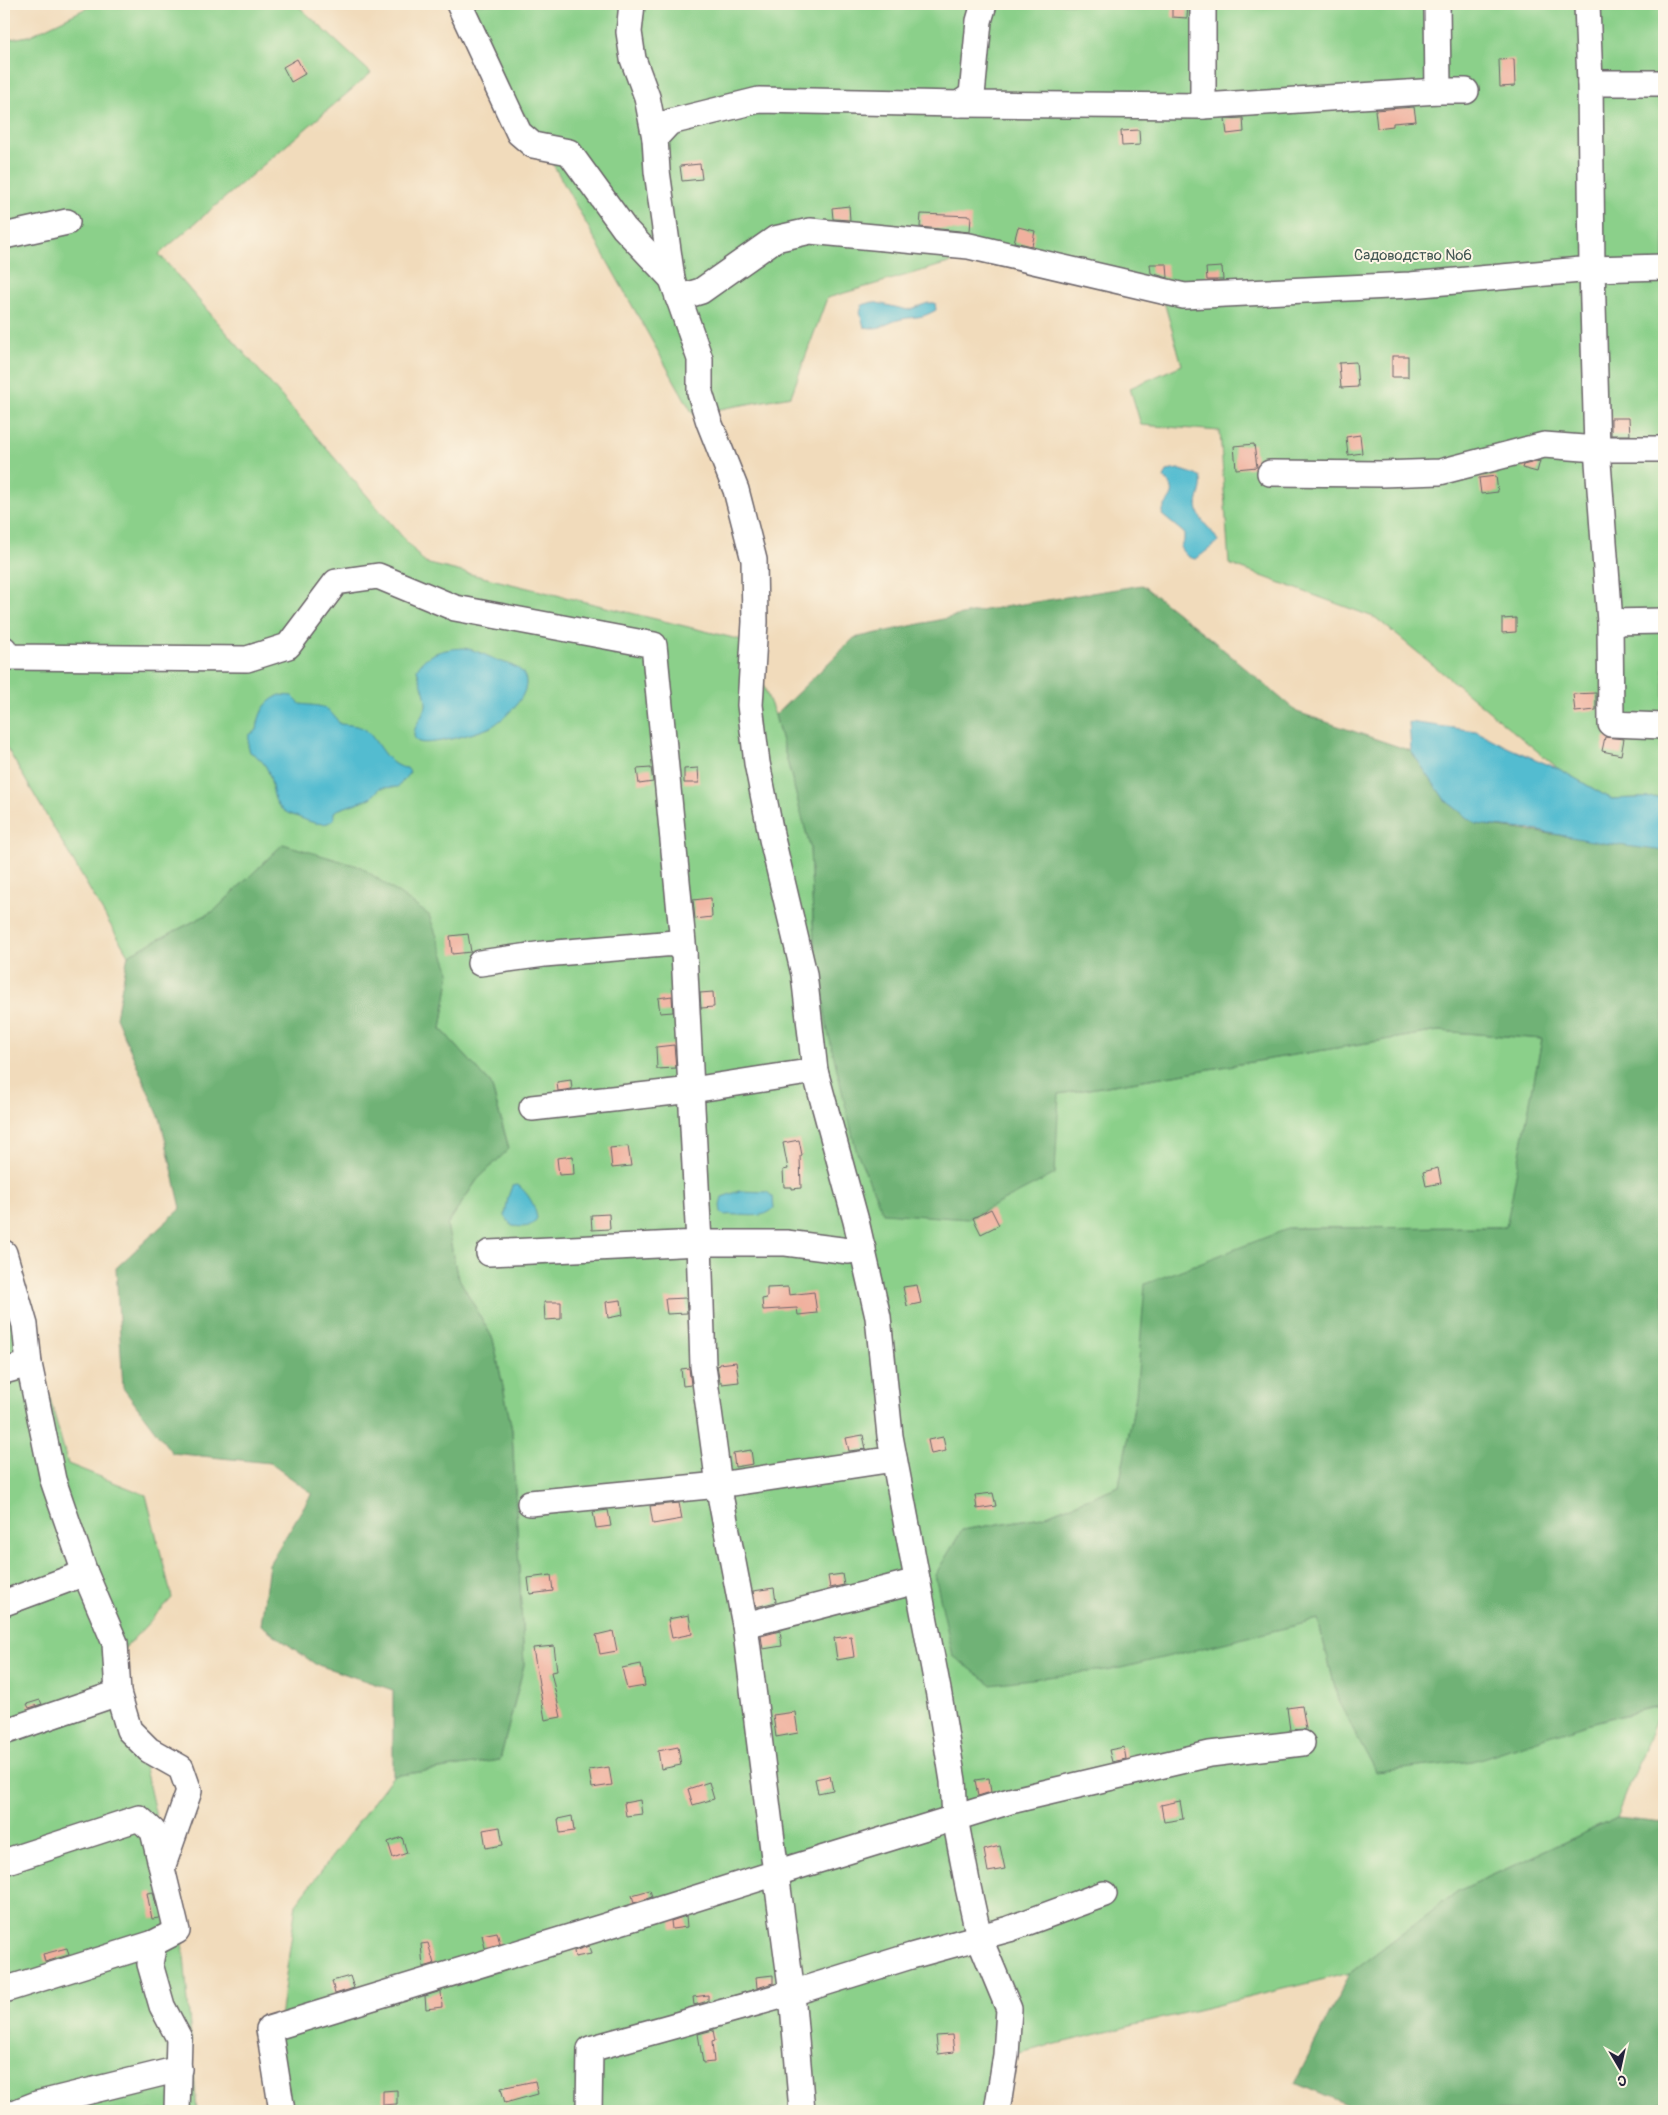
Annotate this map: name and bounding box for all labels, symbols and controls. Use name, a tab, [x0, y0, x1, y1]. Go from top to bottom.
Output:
park label: Садоводство №6	[1354, 246, 1472, 265]
north arrow	[1596, 2042, 1646, 2092]
text: С	[1616, 2071, 1628, 2089]

